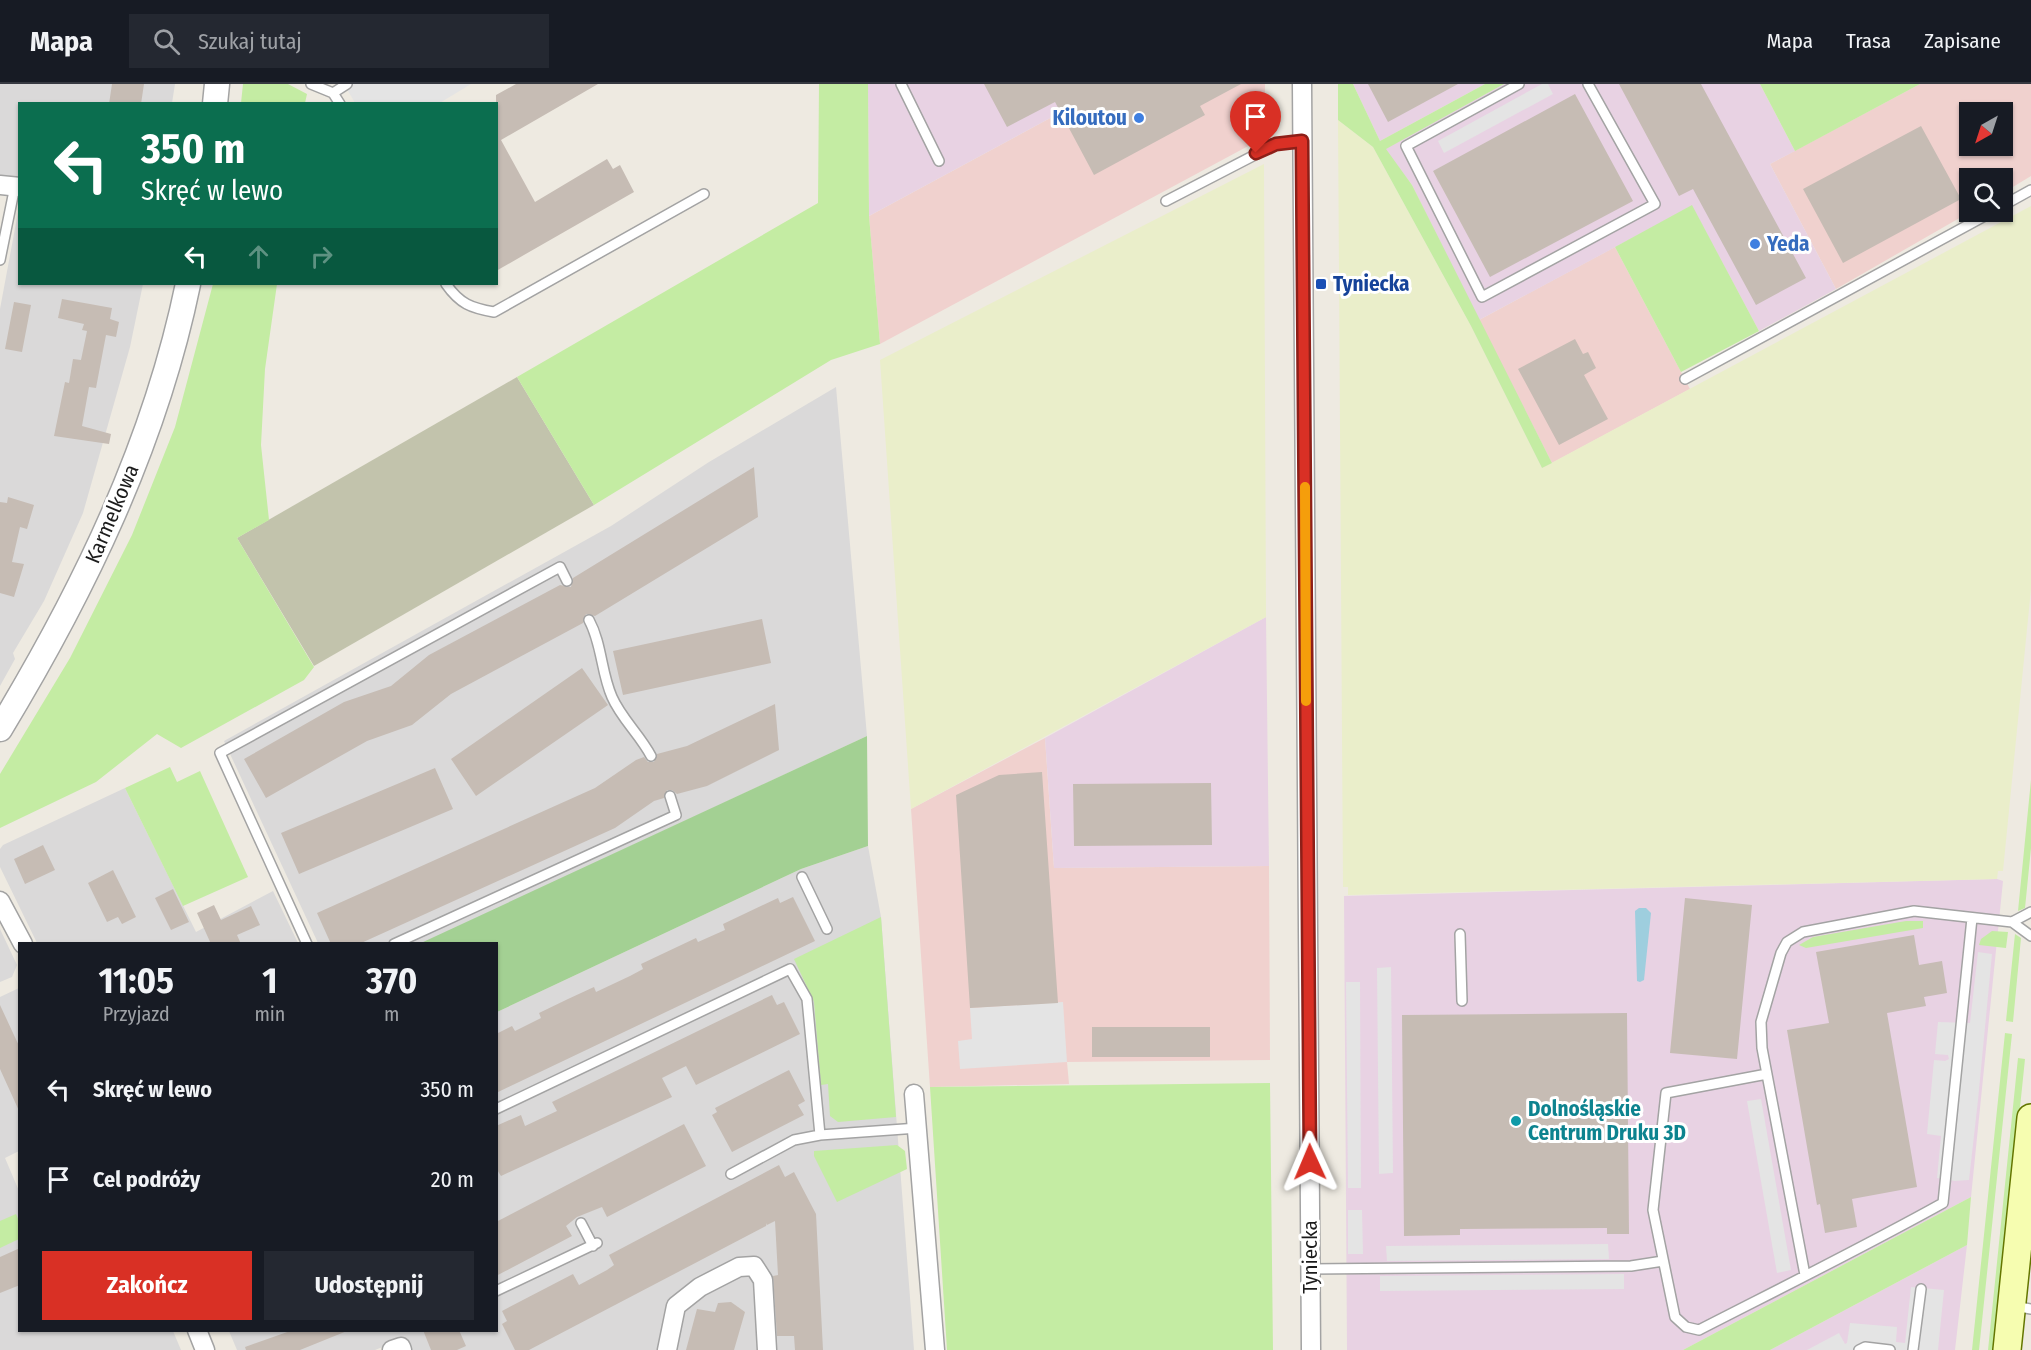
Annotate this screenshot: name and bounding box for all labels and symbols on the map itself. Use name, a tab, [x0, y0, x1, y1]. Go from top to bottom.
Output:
pin	[1230, 91, 1281, 153]
north arrow	[1959, 102, 2013, 156]
place label: Kiloutou	[1052, 105, 1127, 131]
marker: Kiloutou	[1132, 111, 1146, 125]
place label: Yeda	[1766, 231, 1810, 257]
marker: Yeda	[1748, 237, 1762, 251]
place label: Tyniecka	[1333, 271, 1410, 297]
marker: Tyniecka	[1314, 277, 1328, 291]
street label: Karmelkowa	[80, 461, 144, 567]
place label: Dolnośląskie Centrum Druku 3D	[1528, 1096, 1686, 1146]
marker: Dolnośląskie Centrum Druku 3D	[1509, 1114, 1523, 1128]
position arrow	[1278, 1130, 1342, 1194]
street label: Tyniecka	[1297, 1220, 1323, 1294]

